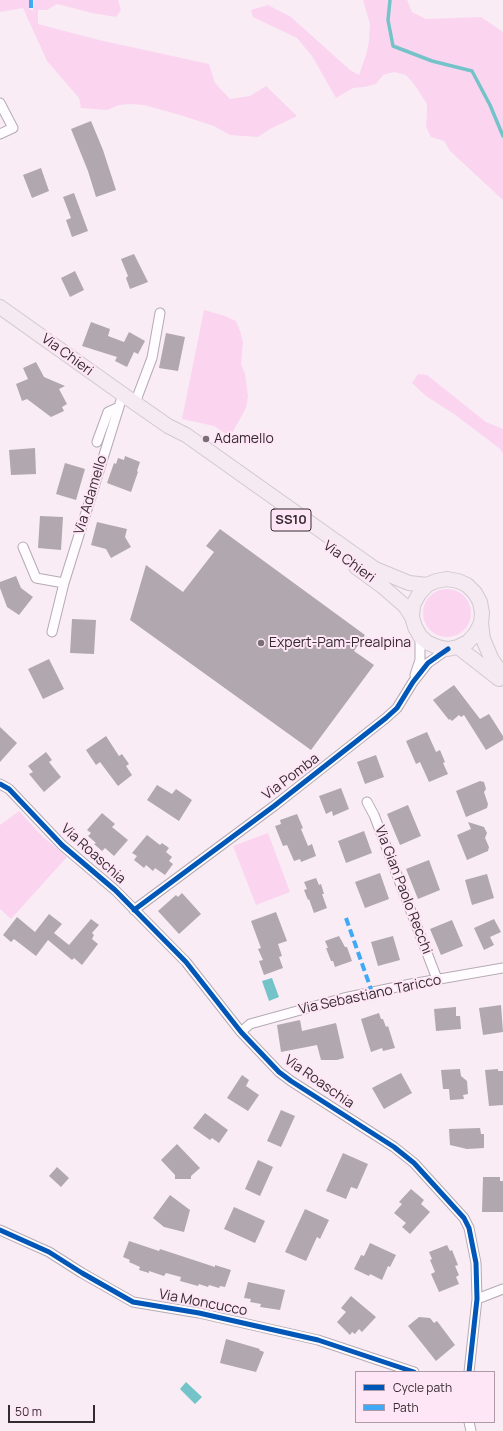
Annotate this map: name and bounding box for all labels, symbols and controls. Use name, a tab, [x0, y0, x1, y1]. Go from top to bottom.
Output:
street label: Via Chieri	[38, 331, 96, 379]
place label: Adamello	[214, 431, 274, 447]
marker: Adamello	[201, 434, 211, 444]
street label: Via Adamello	[71, 453, 111, 537]
road number: SS10	[271, 509, 311, 531]
street label: Via Chieri	[320, 538, 378, 586]
place label: Expert-Pam-Prealpina	[269, 635, 411, 651]
marker: Expert-Pam-Prealpina	[256, 638, 266, 648]
street label: Via Pomba	[259, 750, 323, 804]
street label: Via Roaschia	[57, 821, 129, 887]
street label: Via Gian Paolo Recchi	[371, 823, 435, 957]
street label: Via Sebastiano Taricco	[297, 972, 443, 1018]
street label: Via Roaschia	[281, 1052, 357, 1112]
street label: Via Moncucco	[157, 1286, 249, 1320]
legend	[355, 1371, 495, 1423]
text: Cycle path	[393, 1379, 452, 1396]
scale bar	[10, 1397, 97, 1423]
text: Path	[393, 1399, 419, 1416]
text: 50 m	[15, 1403, 42, 1420]

